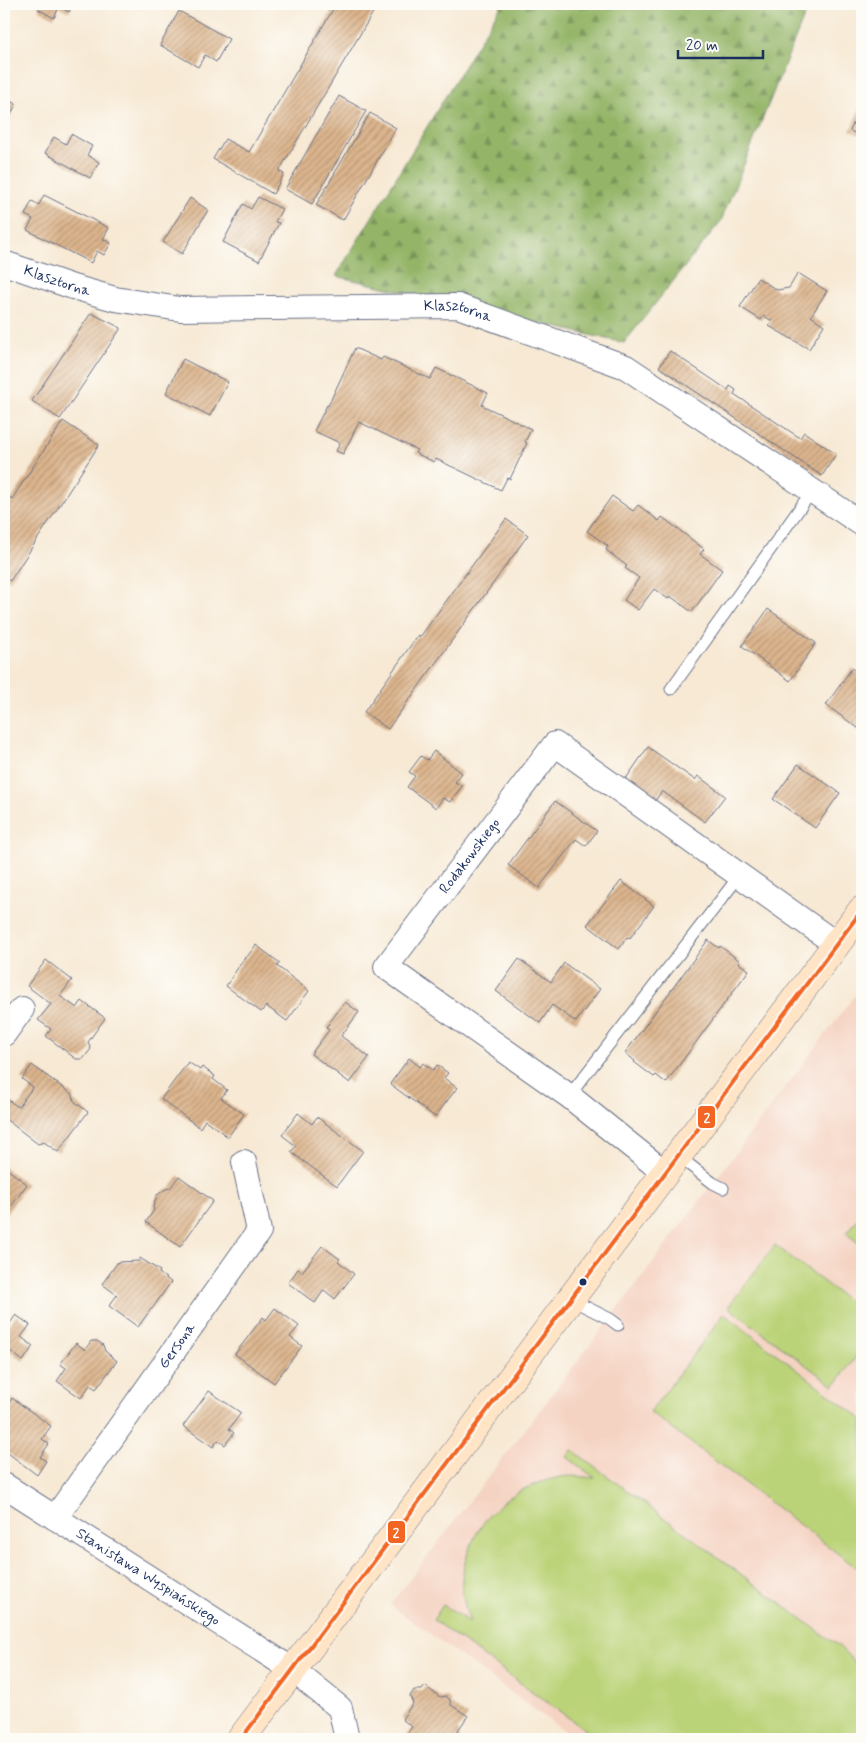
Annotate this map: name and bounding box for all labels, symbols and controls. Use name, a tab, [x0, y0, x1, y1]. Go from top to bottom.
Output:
scale bar	[678, 28, 764, 60]
text: 20 m	[686, 36, 718, 56]
street label: Klasztorna	[21, 261, 94, 302]
street label: Klasztorna	[424, 296, 495, 328]
street label: Rodakowskiego	[435, 814, 505, 898]
line badge: 2	[697, 1105, 716, 1129]
text: 2	[704, 1109, 711, 1127]
unlabelled marker	[578, 1277, 588, 1287]
street label: Gersona	[154, 1318, 201, 1373]
line badge: 2	[387, 1520, 406, 1544]
street label: Stanisława Wyspiańskiego	[72, 1524, 224, 1631]
text: 2	[393, 1524, 400, 1542]

